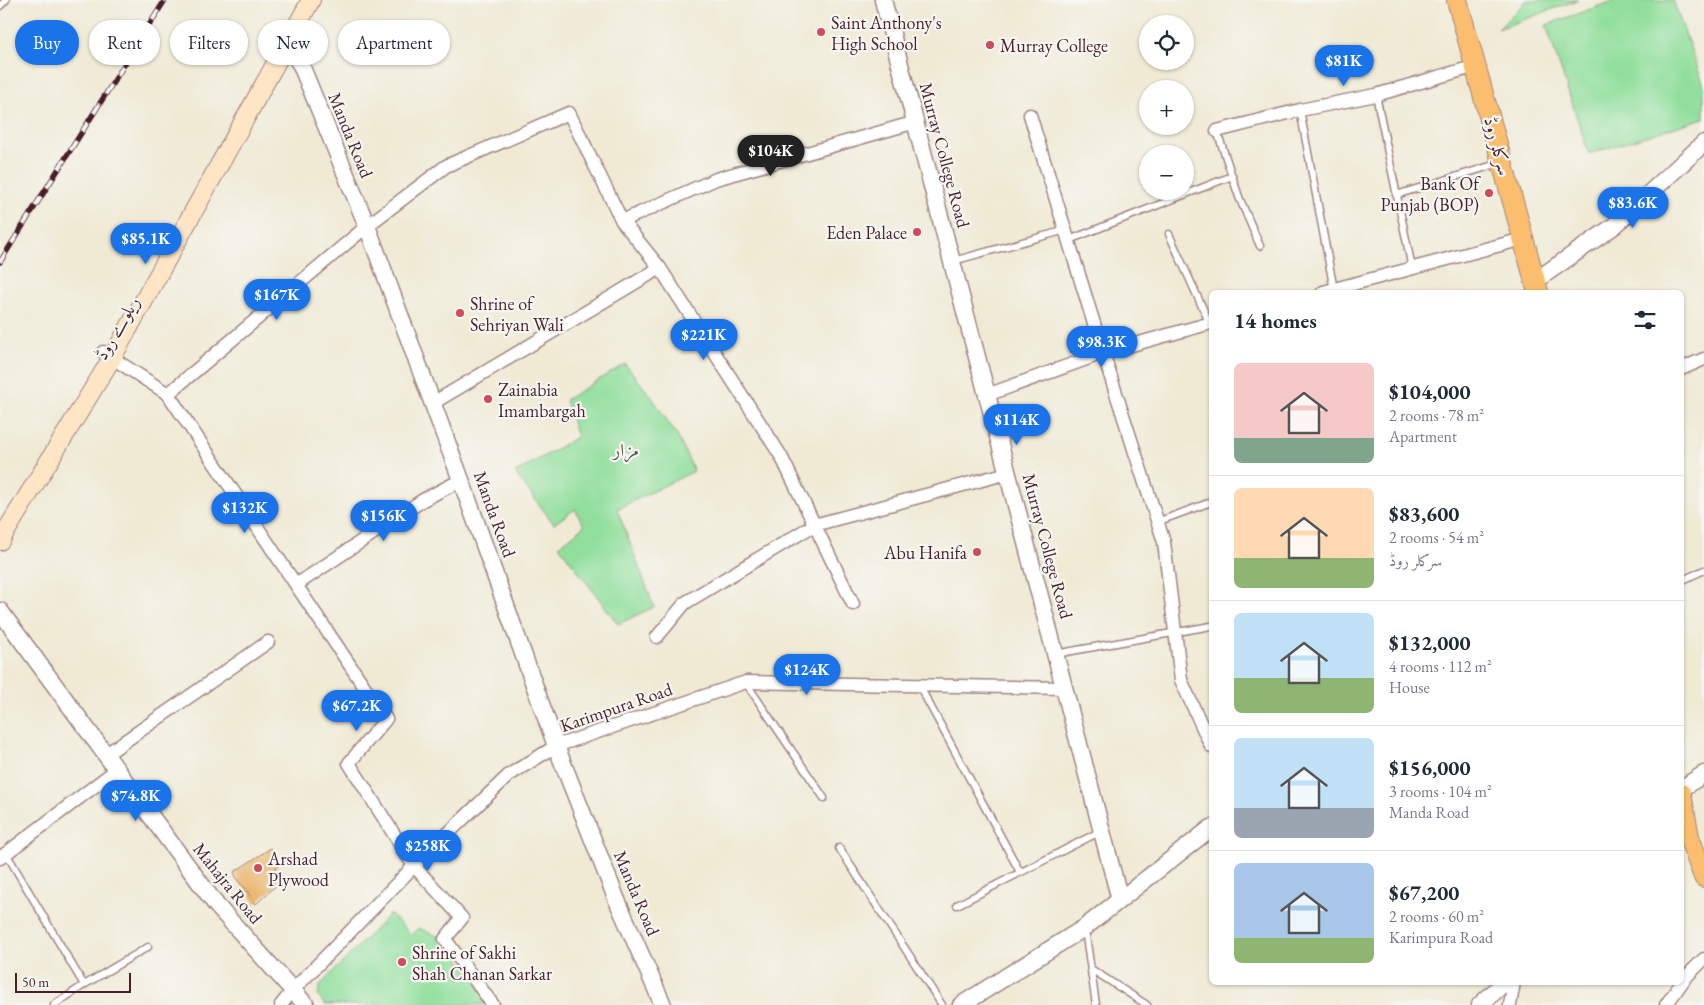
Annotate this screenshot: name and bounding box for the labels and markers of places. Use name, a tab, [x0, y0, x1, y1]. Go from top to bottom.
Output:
place label: Saint Anthony's High School	[831, 11, 942, 55]
marker: Saint Anthony's High School	[815, 26, 827, 38]
place label: Murray College	[1000, 34, 1108, 57]
marker: Murray College	[984, 39, 996, 51]
pin: $81K	[1314, 44, 1374, 87]
pin: $104K	[736, 134, 806, 177]
place label: Bank Of Punjab (BOP)	[1380, 172, 1481, 216]
pin: $83.6K	[1592, 186, 1674, 229]
marker: Bank Of Punjab (BOP)	[1483, 187, 1495, 199]
place label: Eden Palace	[826, 221, 907, 244]
pin: $85.1K	[105, 222, 187, 265]
marker: Eden Palace	[911, 226, 923, 238]
pin: $167K	[242, 278, 312, 321]
place label: Shrine of Sehriyan Wali	[470, 292, 564, 336]
marker: Shrine of Sehriyan Wali	[454, 307, 466, 319]
pin: $221K	[669, 318, 739, 361]
pin: $98.3K	[1061, 326, 1143, 368]
place label: Zainabia Imambargah	[498, 378, 586, 422]
marker: Zainabia Imambargah	[482, 393, 494, 405]
pin: $114K	[982, 404, 1052, 446]
pin: $132K	[210, 492, 280, 534]
pin: $156K	[349, 500, 419, 542]
place label: Abu Hanifa	[883, 541, 968, 564]
marker: Abu Hanifa	[971, 546, 983, 558]
pin: $124K	[772, 654, 842, 696]
pin: $67.2K	[316, 690, 398, 732]
pin: $74.8K	[95, 780, 177, 822]
pin: $258K	[393, 830, 463, 872]
place label: Arshad Plywood	[267, 847, 330, 891]
marker: Arshad Plywood	[252, 862, 264, 874]
place label: Shrine of Sakhi Shah Chanan Sarkar	[412, 941, 552, 985]
marker: Shrine of Sakhi Shah Chanan Sarkar	[396, 956, 408, 968]

